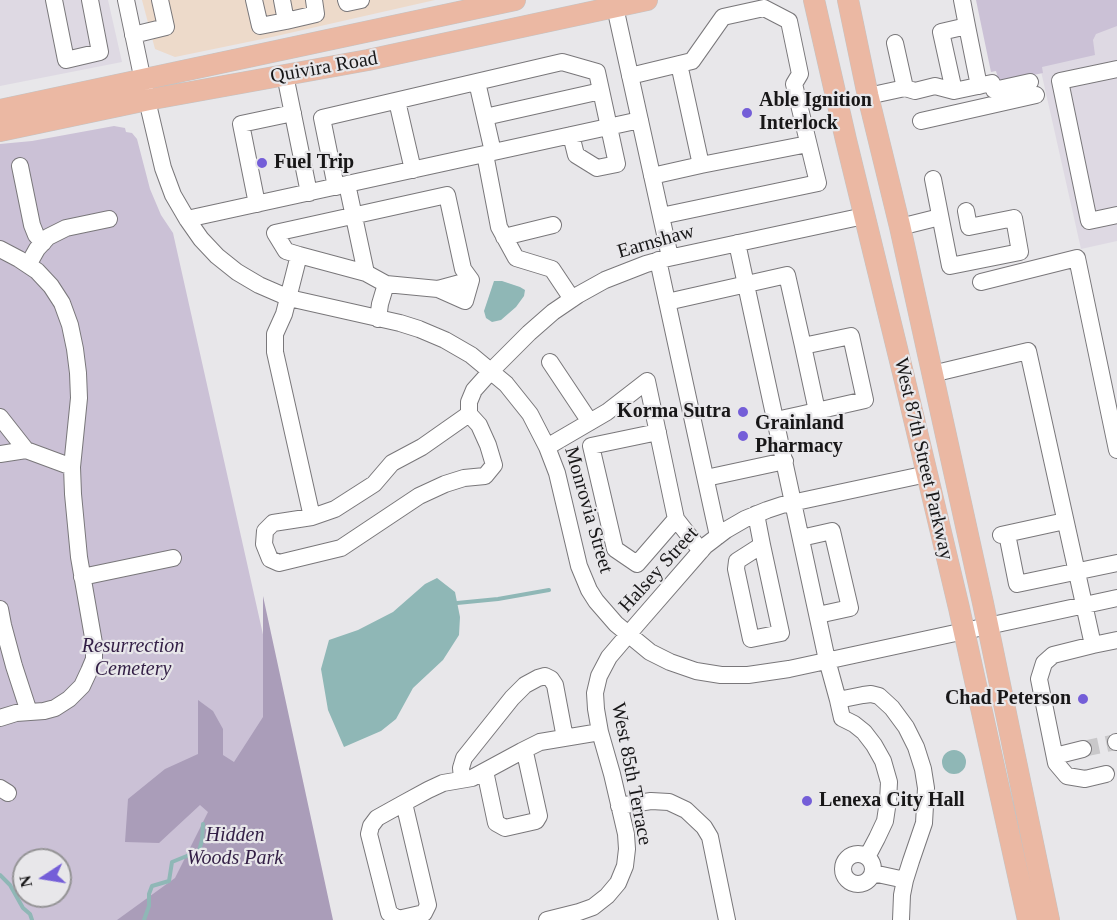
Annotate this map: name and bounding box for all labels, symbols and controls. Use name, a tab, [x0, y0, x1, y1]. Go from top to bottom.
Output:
street label: Quivira Road	[269, 47, 379, 89]
place label: Able Ignition Interlock	[759, 89, 872, 136]
marker: Able Ignition Interlock	[740, 106, 754, 120]
place label: Fuel Trip	[274, 151, 354, 175]
marker: Fuel Trip	[255, 156, 269, 170]
street label: Earnshaw	[615, 220, 697, 264]
street label: West 87th Street Parkway	[888, 356, 958, 562]
place label: Korma Sutra	[617, 400, 731, 424]
marker: Korma Sutra	[736, 405, 750, 419]
place label: Grainland Pharmacy	[755, 412, 844, 459]
marker: Grainland Pharmacy	[736, 429, 750, 443]
street label: Monrovia Street	[558, 444, 618, 576]
street label: Halsey Street	[614, 522, 704, 618]
park label: Resurrection Cemetery	[82, 635, 184, 682]
place label: Chad Peterson	[945, 687, 1071, 711]
marker: Chad Peterson	[1076, 692, 1090, 706]
street label: West 85th Terrace	[605, 701, 657, 847]
place label: Lenexa City Hall	[819, 789, 965, 813]
marker: Lenexa City Hall	[800, 794, 814, 808]
park label: Hidden Woods Park	[187, 824, 283, 871]
north arrow	[12, 848, 72, 908]
text: N	[16, 874, 35, 889]

